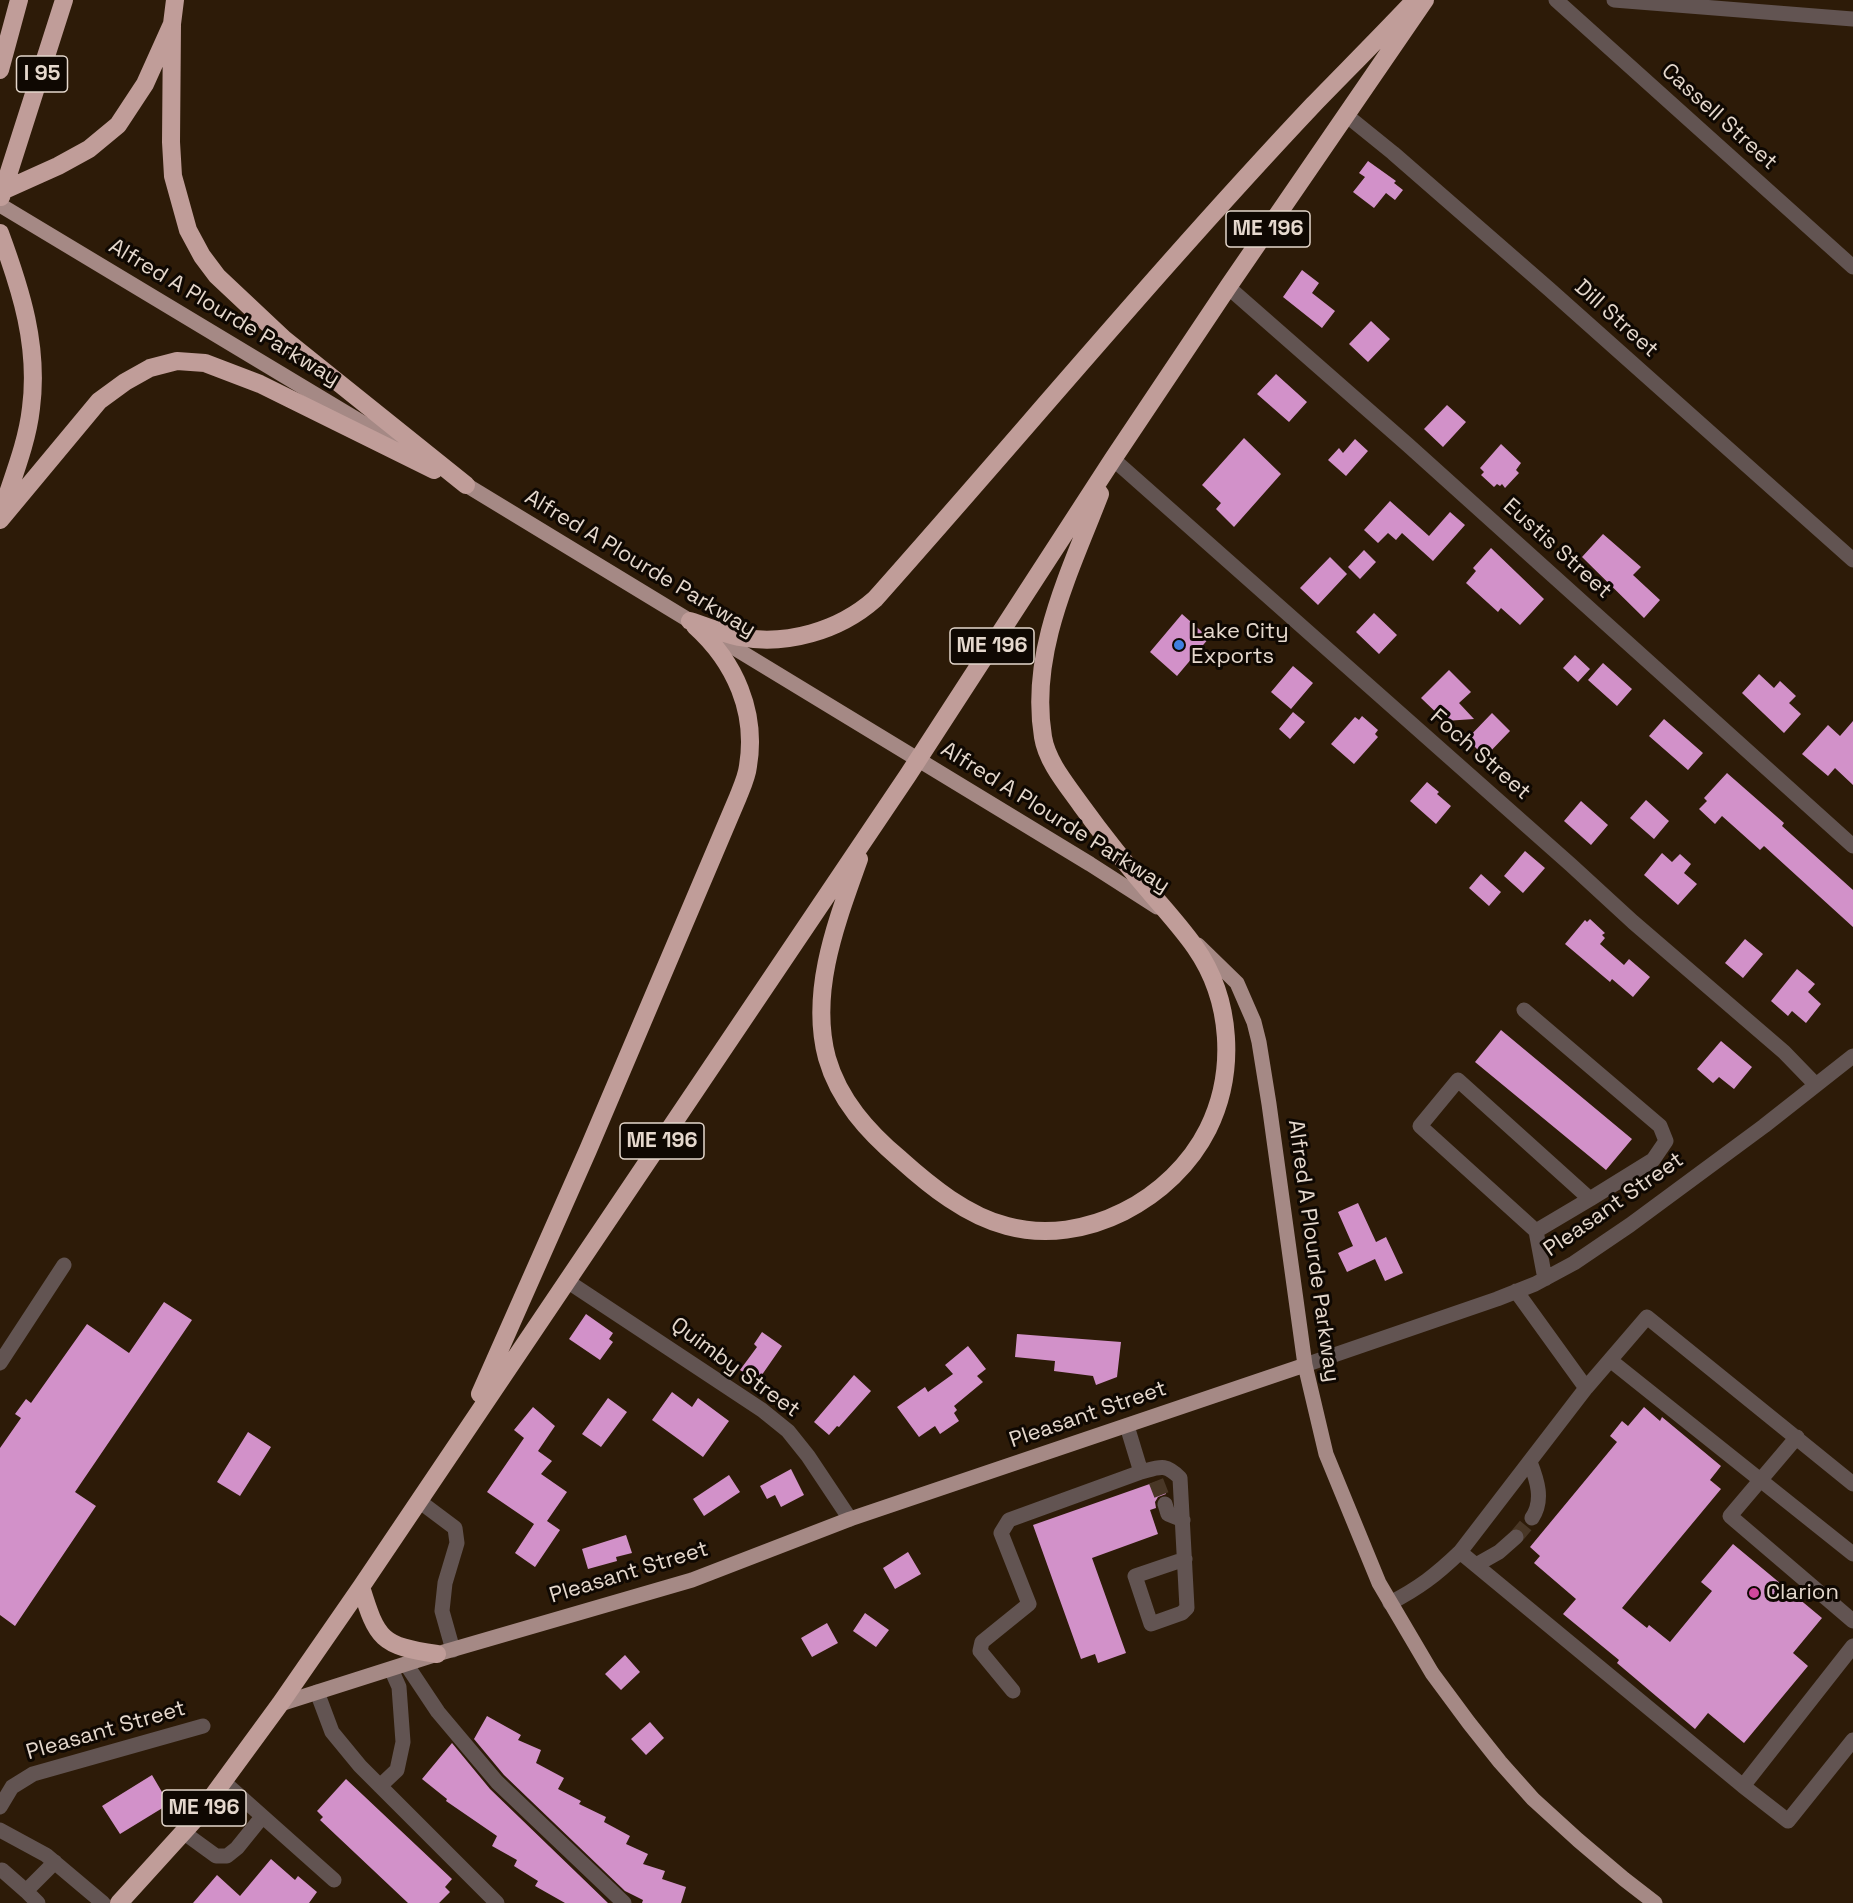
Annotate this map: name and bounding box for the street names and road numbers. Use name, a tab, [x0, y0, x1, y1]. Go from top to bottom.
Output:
road number: I 95	[16, 56, 68, 92]
street label: Cassell Street	[1656, 58, 1782, 176]
road number: ME 196	[1226, 211, 1310, 247]
street label: Alfred A Plourde Parkway	[104, 234, 344, 392]
street label: Dill Street	[1569, 275, 1663, 363]
street label: Alfred A Plourde Parkway	[520, 485, 760, 643]
street label: Eustis Street	[1497, 493, 1617, 605]
road number: ME 196	[950, 628, 1034, 664]
street label: Foch Street	[1424, 704, 1536, 806]
street label: Alfred A Plourde Parkway	[936, 737, 1174, 899]
street label: Alfred A Plourde Parkway	[1282, 1118, 1344, 1384]
road number: ME 196	[620, 1123, 704, 1159]
street label: Pleasant Street	[1539, 1147, 1689, 1263]
street label: Quimby Street	[665, 1312, 805, 1424]
street label: Pleasant Street	[1006, 1376, 1170, 1454]
street label: Pleasant Street	[546, 1536, 712, 1610]
street label: Pleasant Street	[23, 1696, 189, 1766]
road number: ME 196	[162, 1790, 246, 1826]

